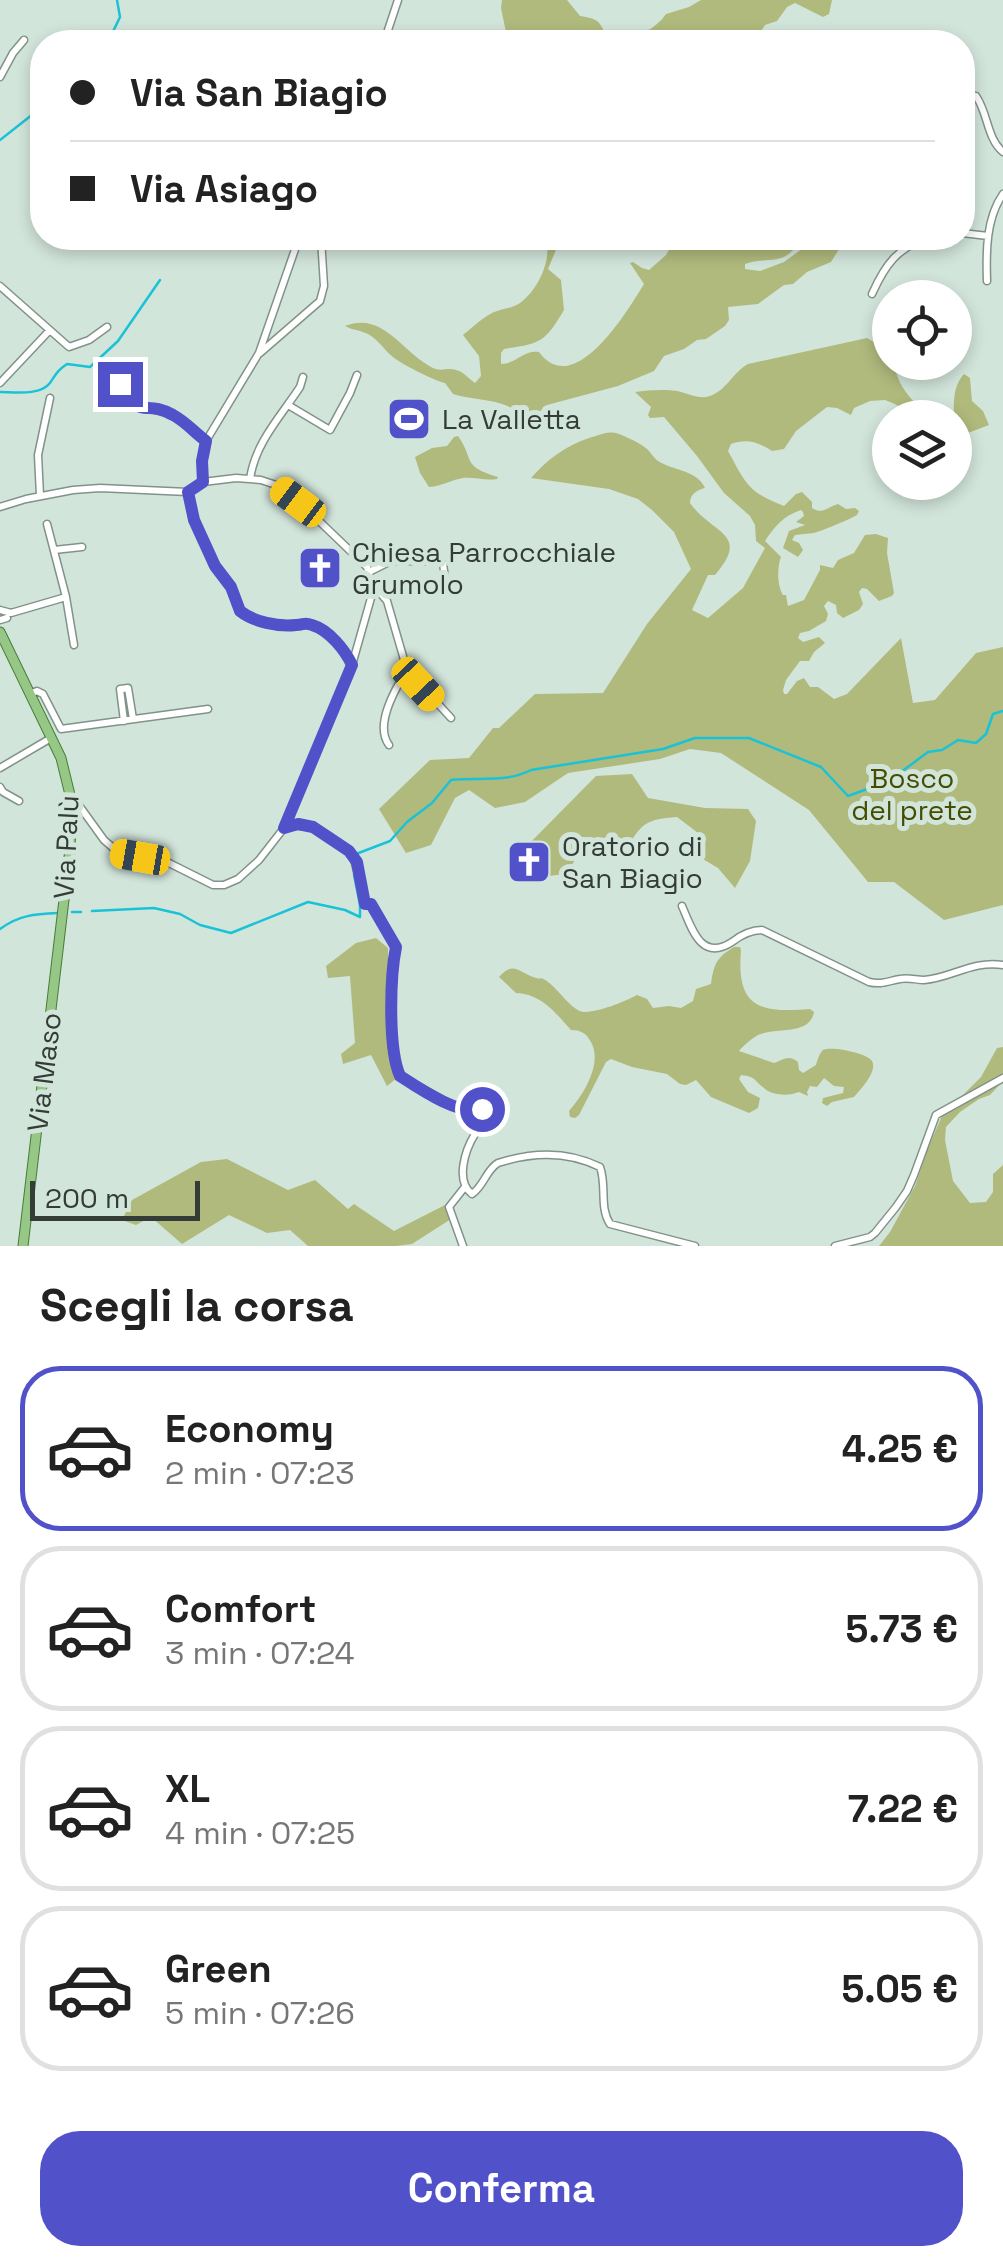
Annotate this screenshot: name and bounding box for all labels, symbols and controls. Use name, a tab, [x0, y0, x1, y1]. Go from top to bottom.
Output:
text: Via San Biagio	[130, 69, 388, 117]
text: Via Asiago	[130, 165, 318, 213]
map controls	[872, 280, 972, 500]
button: locate	[872, 280, 972, 380]
route end	[98, 362, 143, 407]
sports icon: La Valletta	[386, 396, 432, 442]
button: layers	[872, 400, 972, 500]
place label: La Valletta	[442, 401, 581, 437]
car	[265, 472, 331, 532]
place label: Chiesa Parrocchiale Grumolo	[352, 534, 616, 602]
church icon: Chiesa Parrocchiale Grumolo	[297, 545, 343, 591]
car	[387, 652, 449, 716]
park label: Bosco del prete	[851, 760, 973, 828]
street label: Via Palù	[45, 794, 87, 900]
place label: Oratorio di San Biagio	[562, 828, 703, 896]
car	[108, 837, 172, 877]
church icon: Oratorio di San Biagio	[506, 839, 552, 885]
street label: Via Maso	[19, 1010, 69, 1134]
route start	[460, 1087, 505, 1132]
scale bar	[30, 1176, 200, 1220]
text: 200 m	[45, 1180, 129, 1216]
text: Scegli la corsa	[40, 1277, 354, 1334]
icon: car	[45, 1404, 135, 1494]
text: Economy	[165, 1405, 334, 1453]
text: 4.25 €	[842, 1425, 958, 1473]
text: 2 min · 07:23	[165, 1453, 355, 1493]
icon: car	[45, 1584, 135, 1674]
text: Comfort	[165, 1585, 316, 1633]
text: 5.73 €	[846, 1605, 958, 1653]
text: 3 min · 07:24	[165, 1633, 354, 1673]
icon: car	[45, 1764, 135, 1854]
text: XL	[165, 1765, 210, 1813]
text: 7.22 €	[848, 1785, 958, 1833]
text: 4 min · 07:25	[165, 1813, 355, 1853]
icon: car	[45, 1944, 135, 2034]
text: Green	[165, 1945, 272, 1993]
text: 5.05 €	[841, 1965, 958, 2013]
text: 5 min · 07:26	[165, 1993, 355, 2033]
button: Conferma	[40, 2131, 963, 2246]

